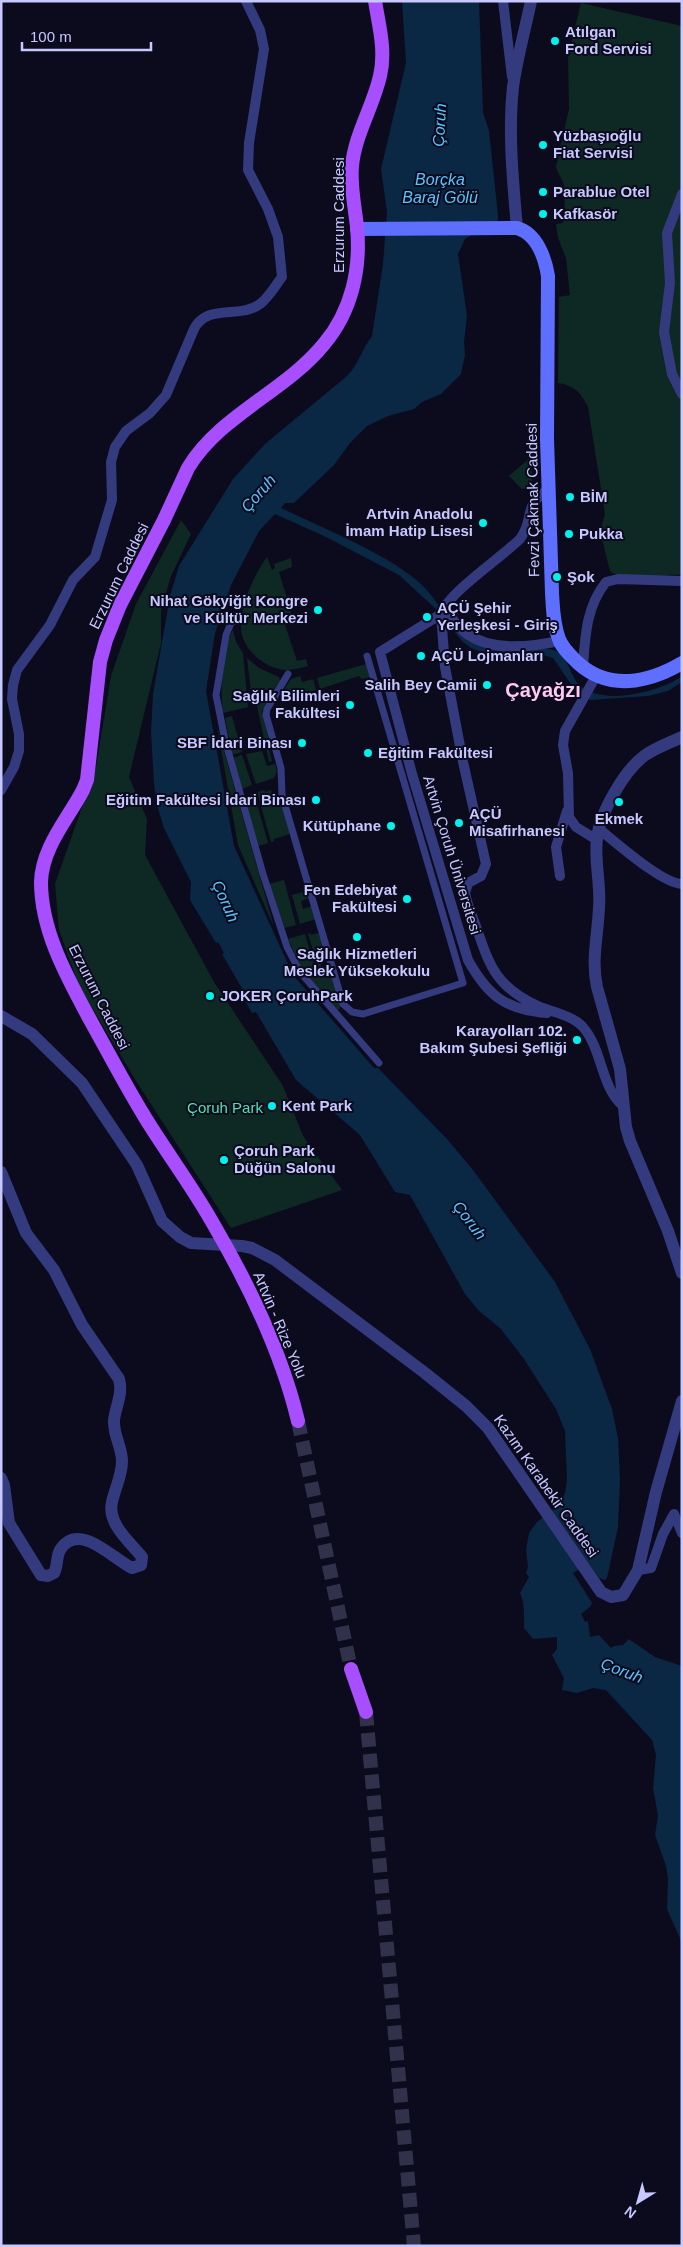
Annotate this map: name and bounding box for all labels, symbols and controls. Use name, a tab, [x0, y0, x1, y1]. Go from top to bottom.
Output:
scale bar	[22, 20, 151, 52]
place label: Atılgan Ford Servisi	[565, 23, 652, 57]
text: 100 m	[30, 28, 72, 45]
marker: Atılgan Ford Servisi	[549, 35, 561, 47]
water label: Çoruh	[430, 103, 449, 147]
place label: Yüzbaşıoğlu Fiat Servisi	[553, 127, 641, 161]
marker: Yüzbaşıoğlu Fiat Servisi	[537, 139, 549, 151]
street label: Erzurum Caddesi	[330, 157, 347, 273]
water label: Borçka Baraj Gölü	[402, 171, 478, 206]
place label: Parablue Otel	[553, 183, 650, 200]
marker: Parablue Otel	[537, 186, 549, 198]
place label: Kafkasör	[553, 205, 617, 222]
marker: Kafkasör	[537, 208, 549, 220]
street label: Fevzi Çakmak Caddesi	[523, 423, 542, 577]
water label: Çoruh	[238, 471, 279, 515]
place label: BİM	[580, 488, 608, 505]
marker: BİM	[564, 491, 576, 503]
place label: Artvin Anadolu İmam Hatip Lisesi	[345, 505, 473, 539]
marker: Artvin Anadolu İmam Hatip Lisesi	[477, 517, 489, 529]
street label: Erzurum Caddesi	[86, 520, 152, 632]
place label: Pukka	[579, 525, 624, 542]
marker: Pukka	[563, 528, 575, 540]
place label: Şok	[567, 568, 595, 585]
marker: Şok	[551, 571, 563, 583]
place label: Nihat Gökyiğit Kongre ve Kültür Merkezi	[150, 592, 308, 626]
place label: AÇÜ Şehir Yerleşkesi - Giriş	[437, 599, 558, 633]
marker: Nihat Gökyiğit Kongre ve Kültür Merkezi	[312, 604, 324, 616]
marker: AÇÜ Şehir Yerleşkesi - Giriş	[421, 611, 433, 623]
place label: AÇÜ Lojmanları	[431, 647, 544, 664]
marker: AÇÜ Lojmanları	[415, 650, 427, 662]
place label: Salih Bey Camii	[364, 676, 477, 693]
marker: Salih Bey Camii	[481, 679, 493, 691]
district label: Çayağzı	[505, 679, 581, 701]
place label: Sağlık Bilimleri Fakültesi	[232, 687, 340, 721]
marker: Sağlık Bilimleri Fakültesi	[344, 699, 356, 711]
place label: SBF İdari Binası	[177, 734, 292, 751]
marker: SBF İdari Binası	[296, 737, 308, 749]
place label: Eğitim Fakültesi	[378, 744, 493, 761]
marker: Eğitim Fakültesi	[362, 747, 374, 759]
street label: Artvin Çoruh Üniversitesi	[420, 773, 485, 936]
place label: Eğitim Fakültesi İdari Binası	[106, 791, 306, 808]
marker: Eğitim Fakültesi İdari Binası	[310, 794, 322, 806]
marker: Ekmek	[613, 796, 625, 808]
place label: AÇÜ Misafirhanesi	[469, 805, 565, 839]
place label: Ekmek	[595, 810, 644, 827]
place label: Kütüphane	[303, 817, 381, 834]
marker: AÇÜ Misafirhanesi	[453, 817, 465, 829]
marker: Kütüphane	[385, 820, 397, 832]
water label: Çoruh	[209, 878, 242, 925]
place label: Fen Edebiyat Fakültesi	[304, 881, 397, 915]
marker: Fen Edebiyat Fakültesi	[401, 893, 413, 905]
marker: Sağlık Hizmetleri Meslek Yüksekokulu	[351, 931, 363, 943]
street label: Erzurum Caddesi	[66, 941, 133, 1052]
place label: Sağlık Hizmetleri Meslek Yüksekokulu	[284, 945, 430, 979]
place label: JOKER ÇoruhPark	[220, 987, 353, 1004]
marker: JOKER ÇoruhPark	[204, 990, 216, 1002]
place label: Karayolları 102. Bakım Şubesi Şefliği	[419, 1022, 567, 1056]
marker: Karayolları 102. Bakım Şubesi Şefliği	[571, 1034, 583, 1046]
place label: Kent Park	[282, 1097, 353, 1114]
park label: Çoruh Park	[187, 1099, 263, 1116]
marker: Kent Park	[266, 1100, 278, 1112]
place label: Çoruh Park Düğün Salonu	[234, 1142, 336, 1176]
marker: Çoruh Park Düğün Salonu	[218, 1154, 230, 1166]
water label: Çoruh	[450, 1198, 490, 1243]
street label: Artvin - Rize Yolu	[250, 1269, 311, 1381]
street label: Kazım Karabekir Caddesi	[491, 1411, 602, 1560]
water label: Çoruh	[598, 1655, 645, 1686]
north arrow	[613, 2177, 663, 2227]
text: N	[621, 2203, 639, 2222]

